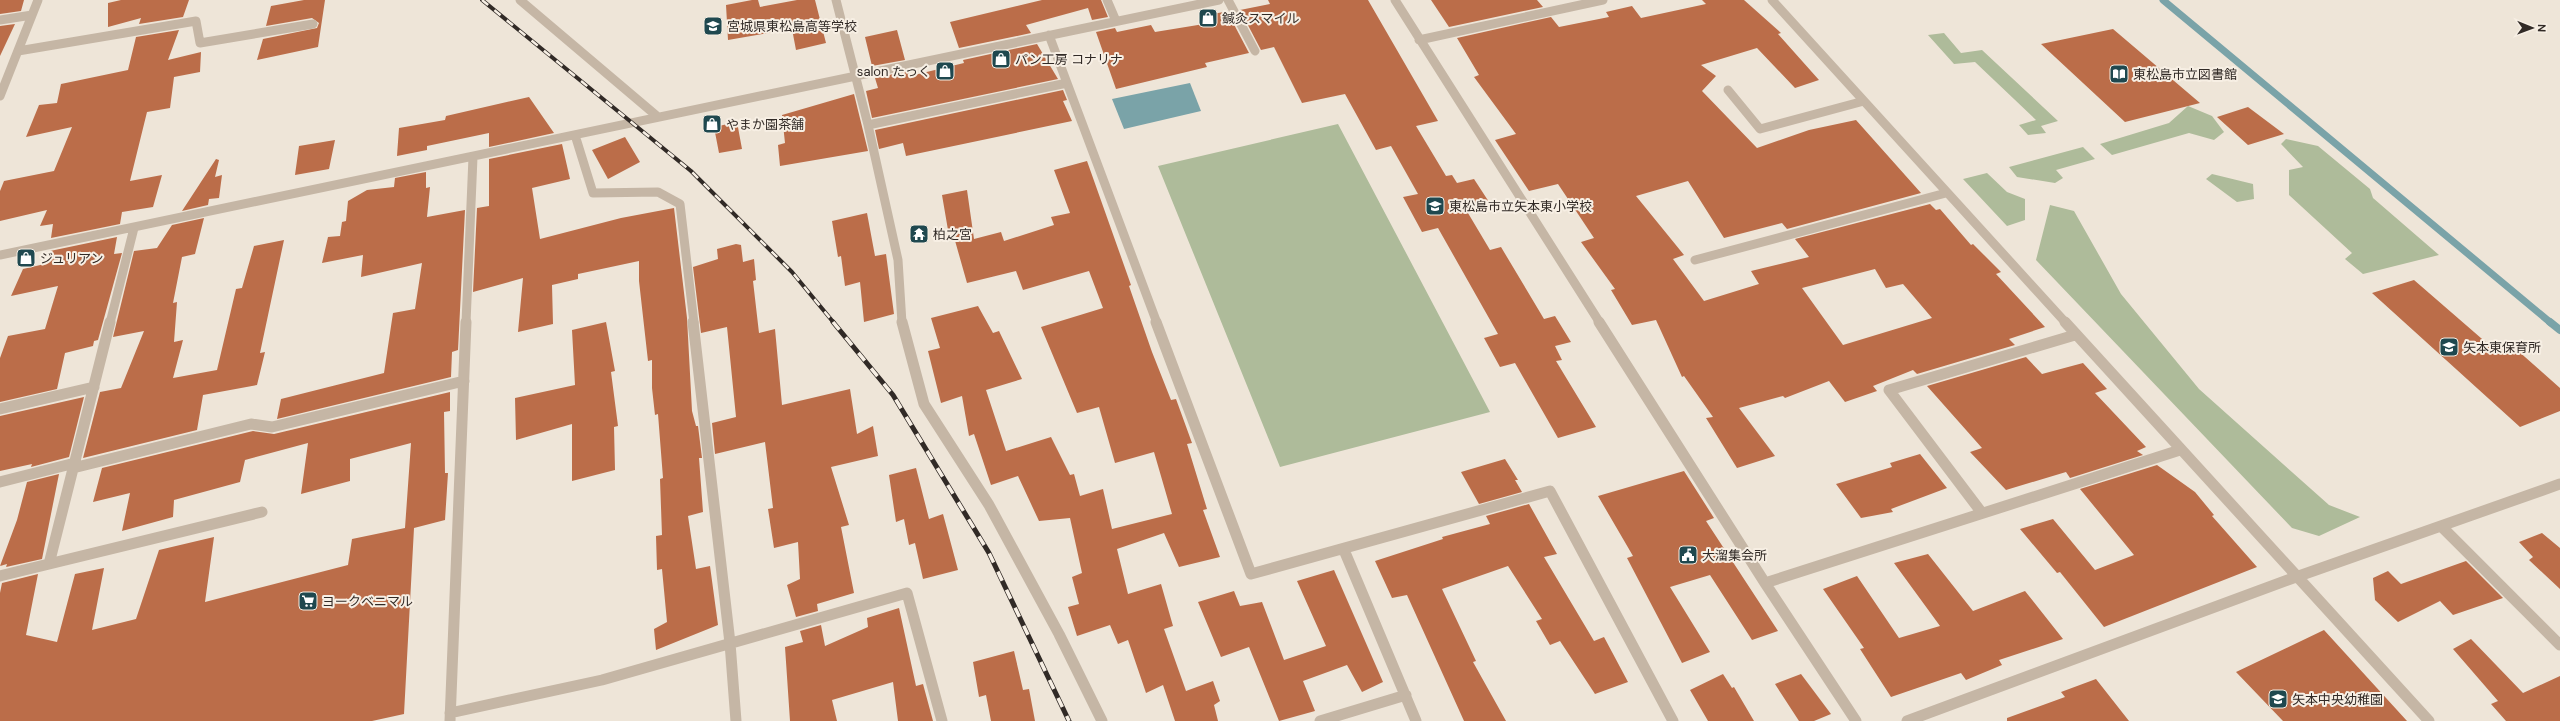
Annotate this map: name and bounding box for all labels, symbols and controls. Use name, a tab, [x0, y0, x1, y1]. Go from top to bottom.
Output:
shop icon: 鍼灸スマイル	[1197, 7, 1219, 29]
north arrow	[2512, 8, 2552, 48]
place label: 鍼灸スマイル	[1222, 10, 1300, 27]
school or university icon: 宮城県東松島高等学校	[702, 15, 724, 37]
place label: 宮城県東松島高等学校	[727, 18, 857, 35]
text: N	[2535, 24, 2549, 32]
shop icon: パン工房 コナリナ	[990, 48, 1012, 70]
place label: パン工房 コナリナ	[1015, 51, 1123, 68]
shop icon: salon たっく	[934, 60, 956, 82]
place label: salon たっく	[857, 63, 931, 80]
library icon: 東松島市立図書館	[2108, 63, 2130, 85]
place label: 東松島市立図書館	[2133, 66, 2237, 83]
shop icon: やまか園茶舗	[701, 113, 723, 135]
place label: やまか園茶舗	[726, 116, 804, 133]
school or university icon: 東松島市立矢本東小学校	[1424, 195, 1446, 217]
place label: 東松島市立矢本東小学校	[1449, 198, 1592, 215]
temple icon: 柏之宮	[908, 223, 930, 245]
place label: 柏之宮	[933, 226, 972, 243]
shop icon: ジュリアン	[15, 247, 37, 269]
place label: ジュリアン	[40, 250, 104, 267]
school or university icon: 矢本東保育所	[2438, 336, 2460, 358]
place label: 矢本東保育所	[2463, 339, 2541, 356]
public building icon: 大溜集会所	[1677, 544, 1699, 566]
place label: 大溜集会所	[1702, 547, 1767, 564]
supermarket icon: ヨークベニマル	[297, 590, 319, 612]
place label: ヨークベニマル	[322, 593, 413, 610]
school or university icon: 矢本中央幼稚園	[2267, 688, 2289, 710]
place label: 矢本中央幼稚園	[2292, 691, 2383, 708]

